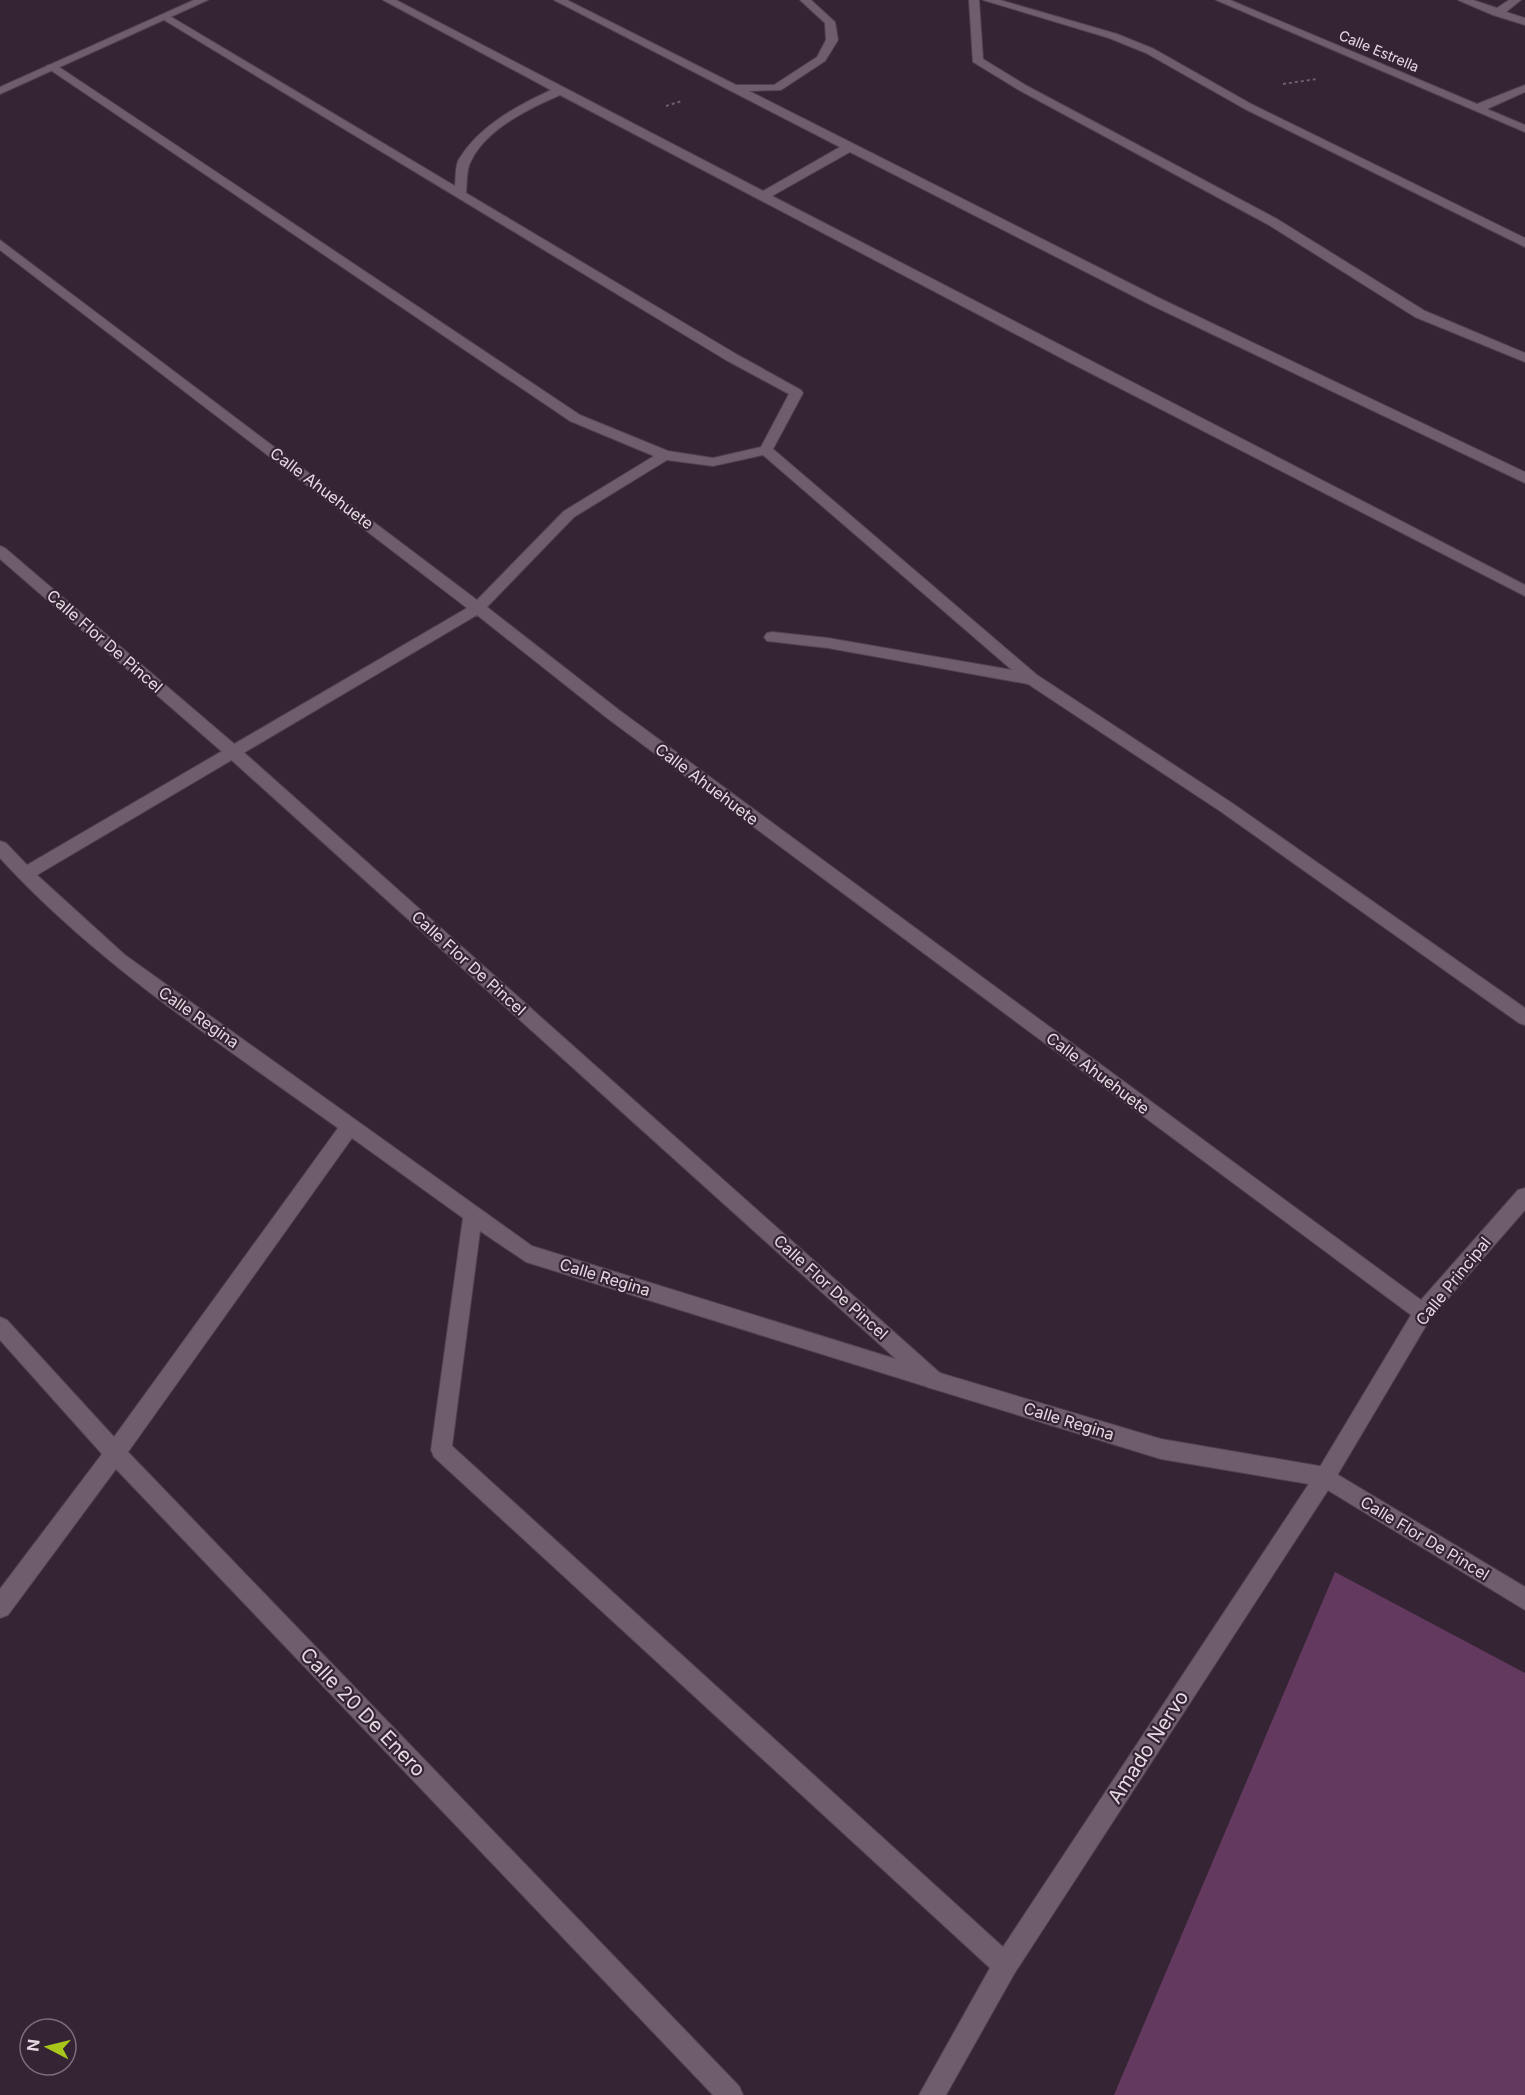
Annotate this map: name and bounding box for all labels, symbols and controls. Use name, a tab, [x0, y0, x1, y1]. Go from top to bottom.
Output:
street label: Calle Estrella	[1337, 26, 1422, 75]
street label: Calle Ahuehuete	[266, 443, 378, 533]
street label: Calle Flor De Pincel	[43, 585, 167, 697]
street label: Calle Ahuehuete	[651, 739, 763, 829]
street label: Calle Flor De Pincel	[408, 906, 530, 1020]
street label: Calle Regina	[155, 982, 243, 1052]
street label: Calle Ahuehuete	[1042, 1028, 1154, 1118]
street label: Calle Flor De Pincel	[770, 1230, 892, 1344]
street label: Calle Principal	[1411, 1233, 1495, 1329]
street label: Calle Regina	[557, 1254, 653, 1300]
street label: Calle Regina	[1021, 1398, 1117, 1444]
street label: Calle Flor De Pincel	[1357, 1492, 1493, 1584]
street label: Calle 20 De Enero	[295, 1643, 431, 1781]
street label: Amado Nervo	[1103, 1686, 1193, 1808]
north arrow	[18, 2017, 78, 2077]
text: N	[22, 2038, 44, 2052]

